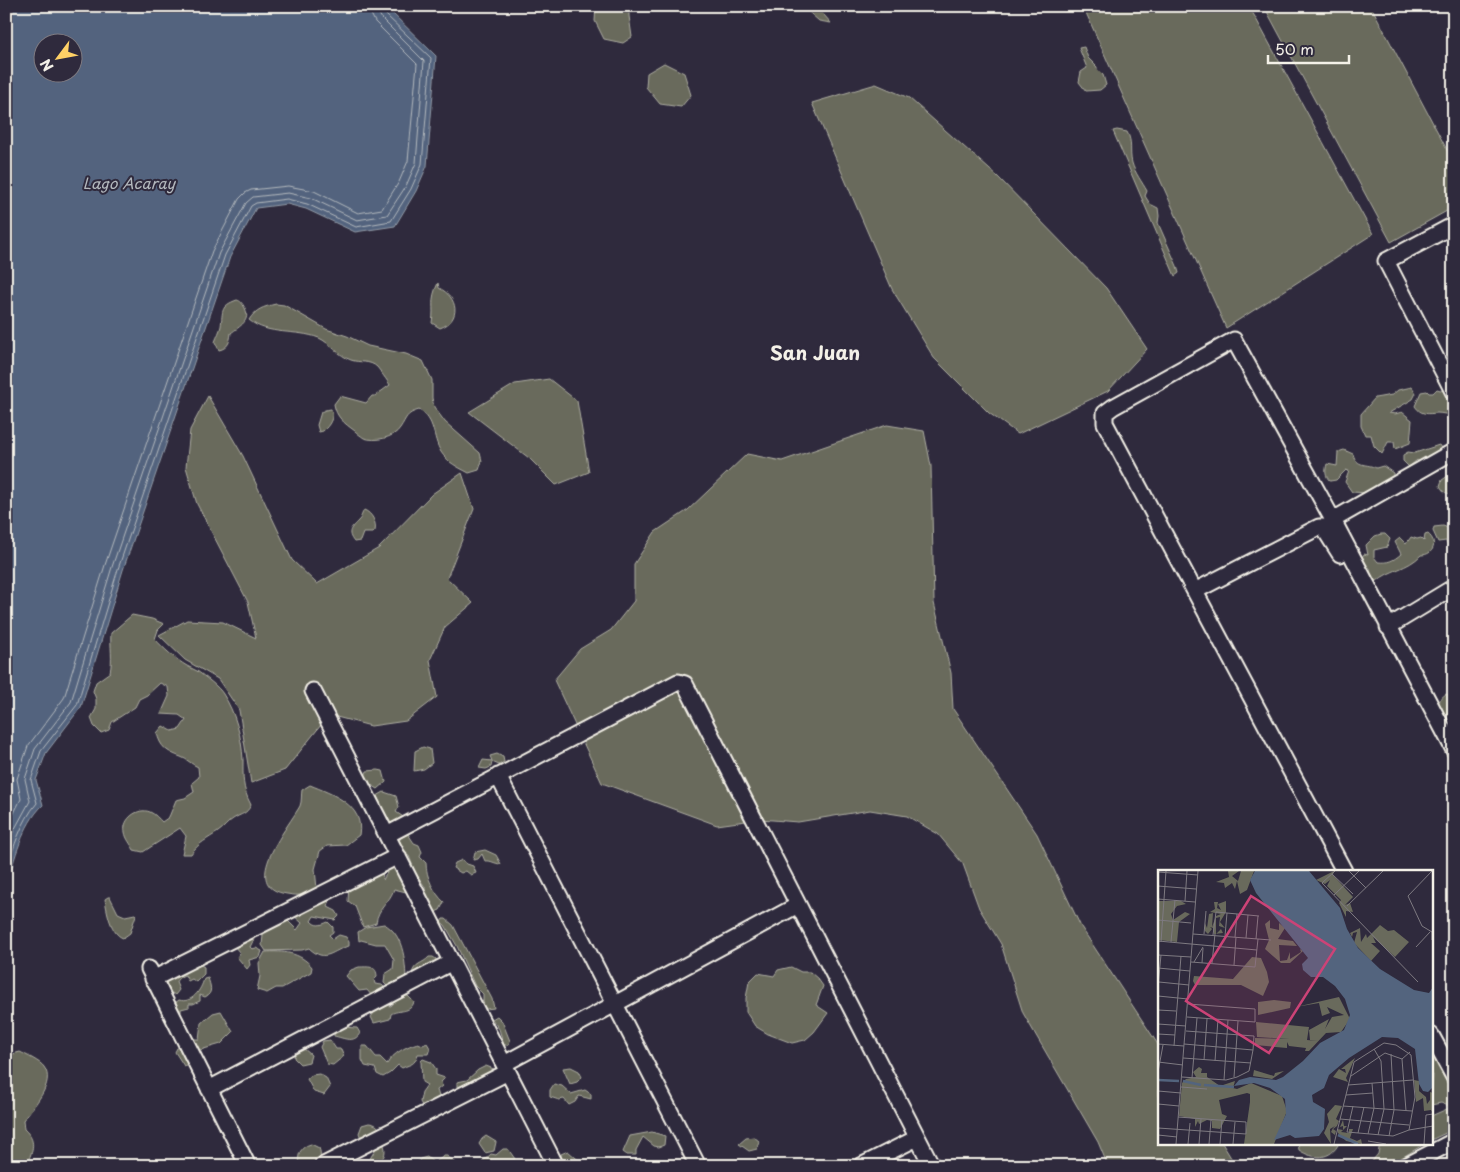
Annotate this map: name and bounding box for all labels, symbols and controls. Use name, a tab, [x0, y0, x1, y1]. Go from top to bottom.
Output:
north arrow	[32, 32, 82, 82]
scale bar	[1268, 32, 1349, 64]
text: 50 m	[1275, 37, 1314, 60]
text: N	[35, 55, 58, 75]
water label: Lago Acaray	[83, 171, 177, 194]
district label: San Juan	[770, 338, 860, 366]
inset map	[1158, 870, 1432, 1144]

